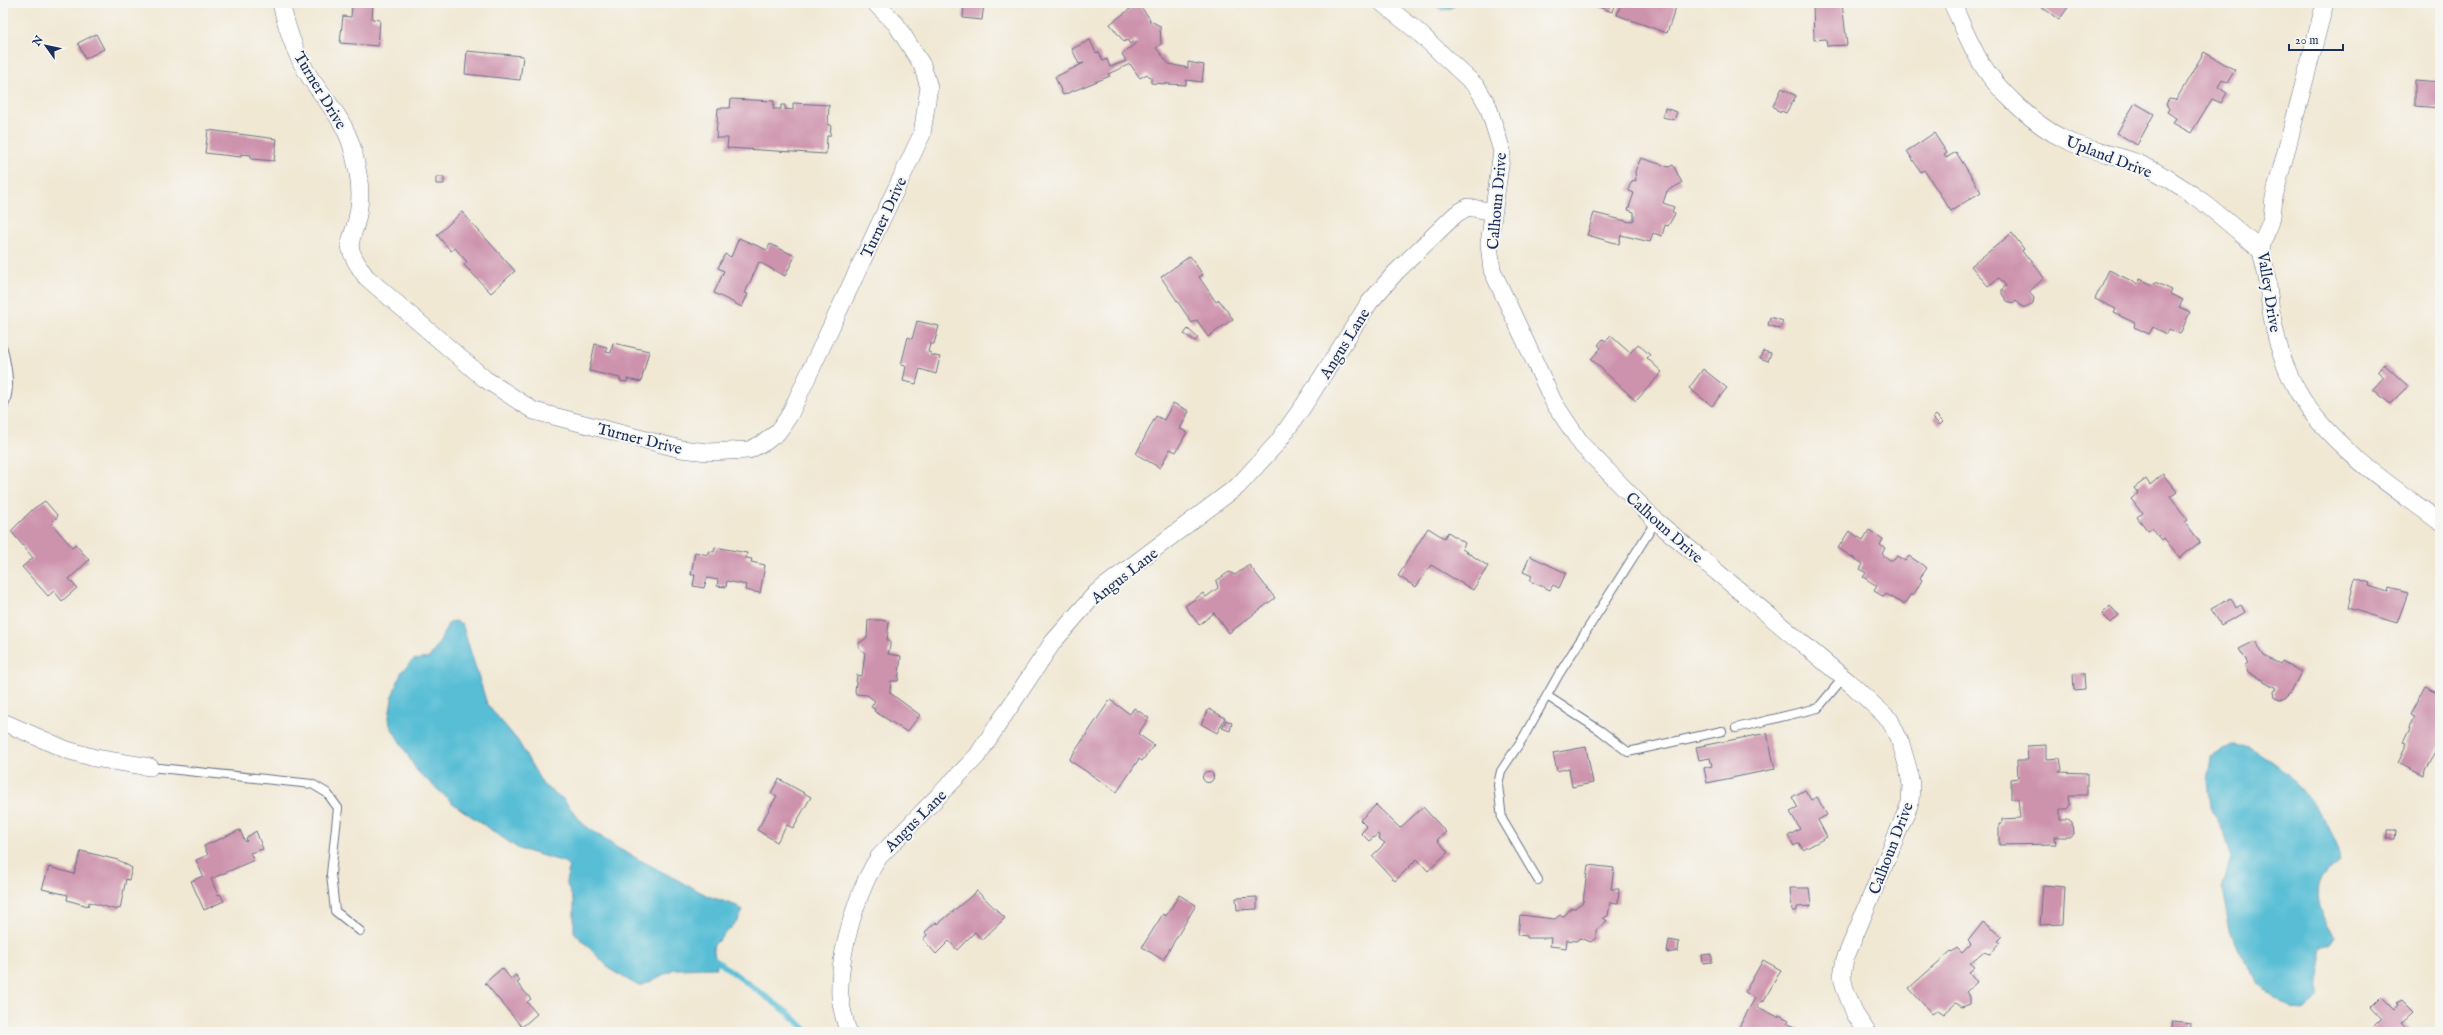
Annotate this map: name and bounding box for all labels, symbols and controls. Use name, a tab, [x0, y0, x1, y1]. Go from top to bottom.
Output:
north arrow	[26, 26, 66, 66]
scale bar	[2289, 26, 2343, 52]
text: N	[29, 33, 47, 50]
text: 20 m	[2295, 33, 2318, 48]
street label: Turner Drive	[288, 49, 350, 133]
street label: Upland Drive	[2062, 132, 2154, 183]
street label: Calhoun Drive	[1484, 152, 1512, 251]
street label: Turner Drive	[857, 174, 912, 261]
street label: Valley Drive	[2252, 250, 2284, 334]
street label: Angus Lane	[1316, 305, 1375, 384]
street label: Turner Drive	[595, 420, 684, 460]
street label: Calhoun Drive	[1621, 488, 1707, 568]
street label: Angus Lane	[1087, 544, 1163, 610]
street label: Angus Lane	[880, 786, 952, 857]
street label: Calhoun Drive	[1865, 800, 1919, 898]

